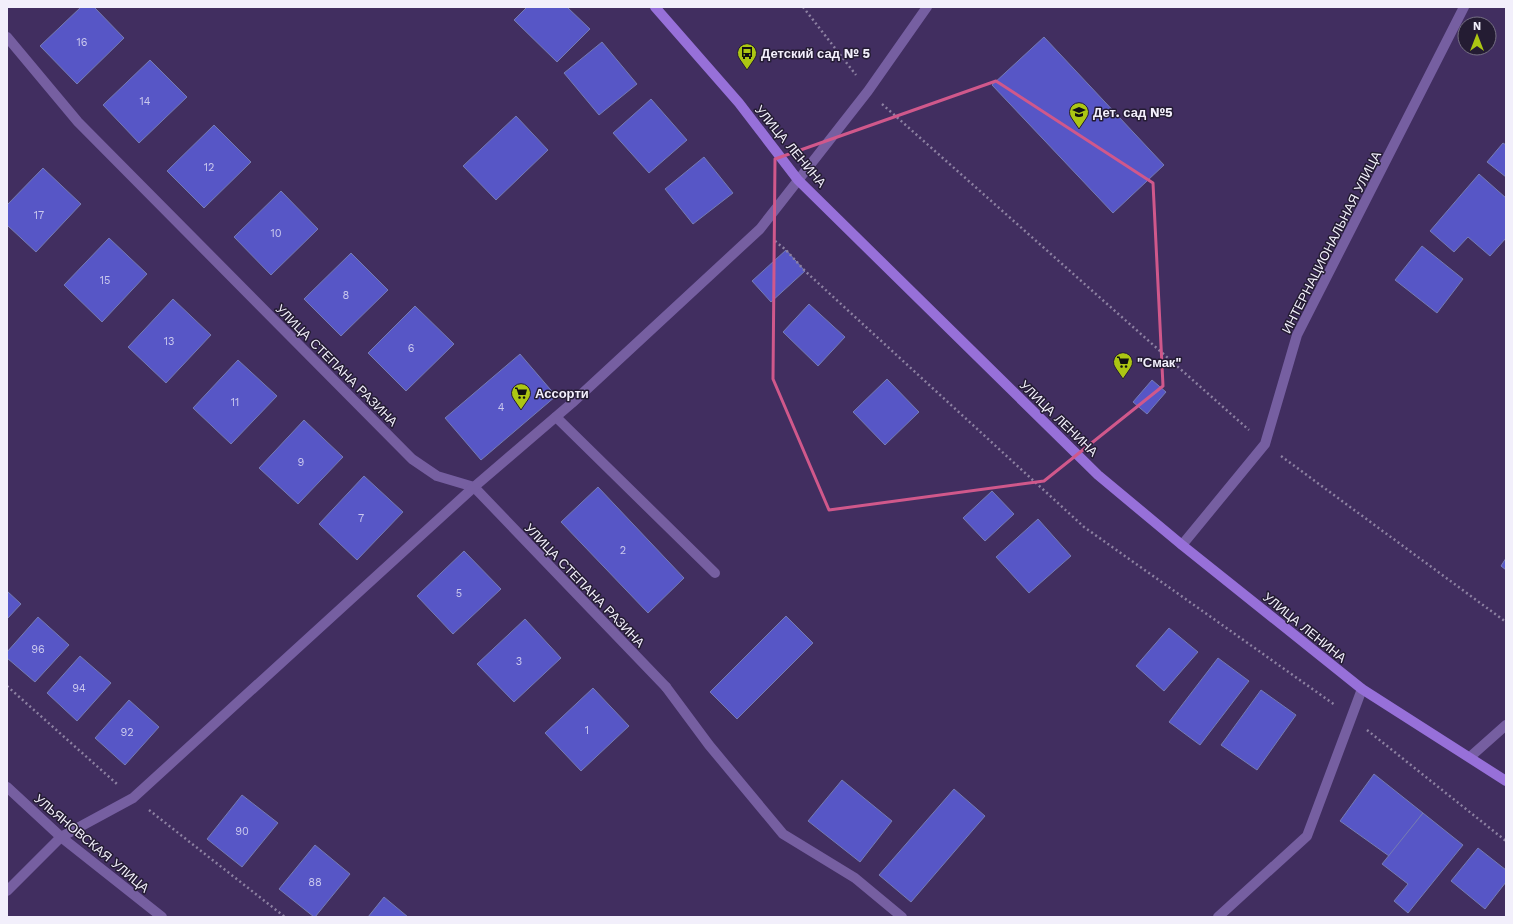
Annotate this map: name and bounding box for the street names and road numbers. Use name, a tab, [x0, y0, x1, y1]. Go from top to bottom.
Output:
street label: УЛИЦА ЛЕНИНА	[752, 102, 829, 191]
street label: ИНТЕРНАЦИОНАЛЬНАЯ УЛИЦА	[1279, 148, 1384, 336]
street label: УЛИЦА СТЕПАНА РАЗИНА	[273, 301, 401, 430]
street label: УЛИЦА ЛЕНИНА	[1017, 377, 1101, 460]
street label: УЛИЦА СТЕПАНА РАЗИНА	[522, 520, 648, 651]
street label: УЛИЦА ЛЕНИНА	[1260, 589, 1349, 666]
street label: УЛЬЯНОВСКАЯ УЛИЦА	[31, 791, 152, 896]

